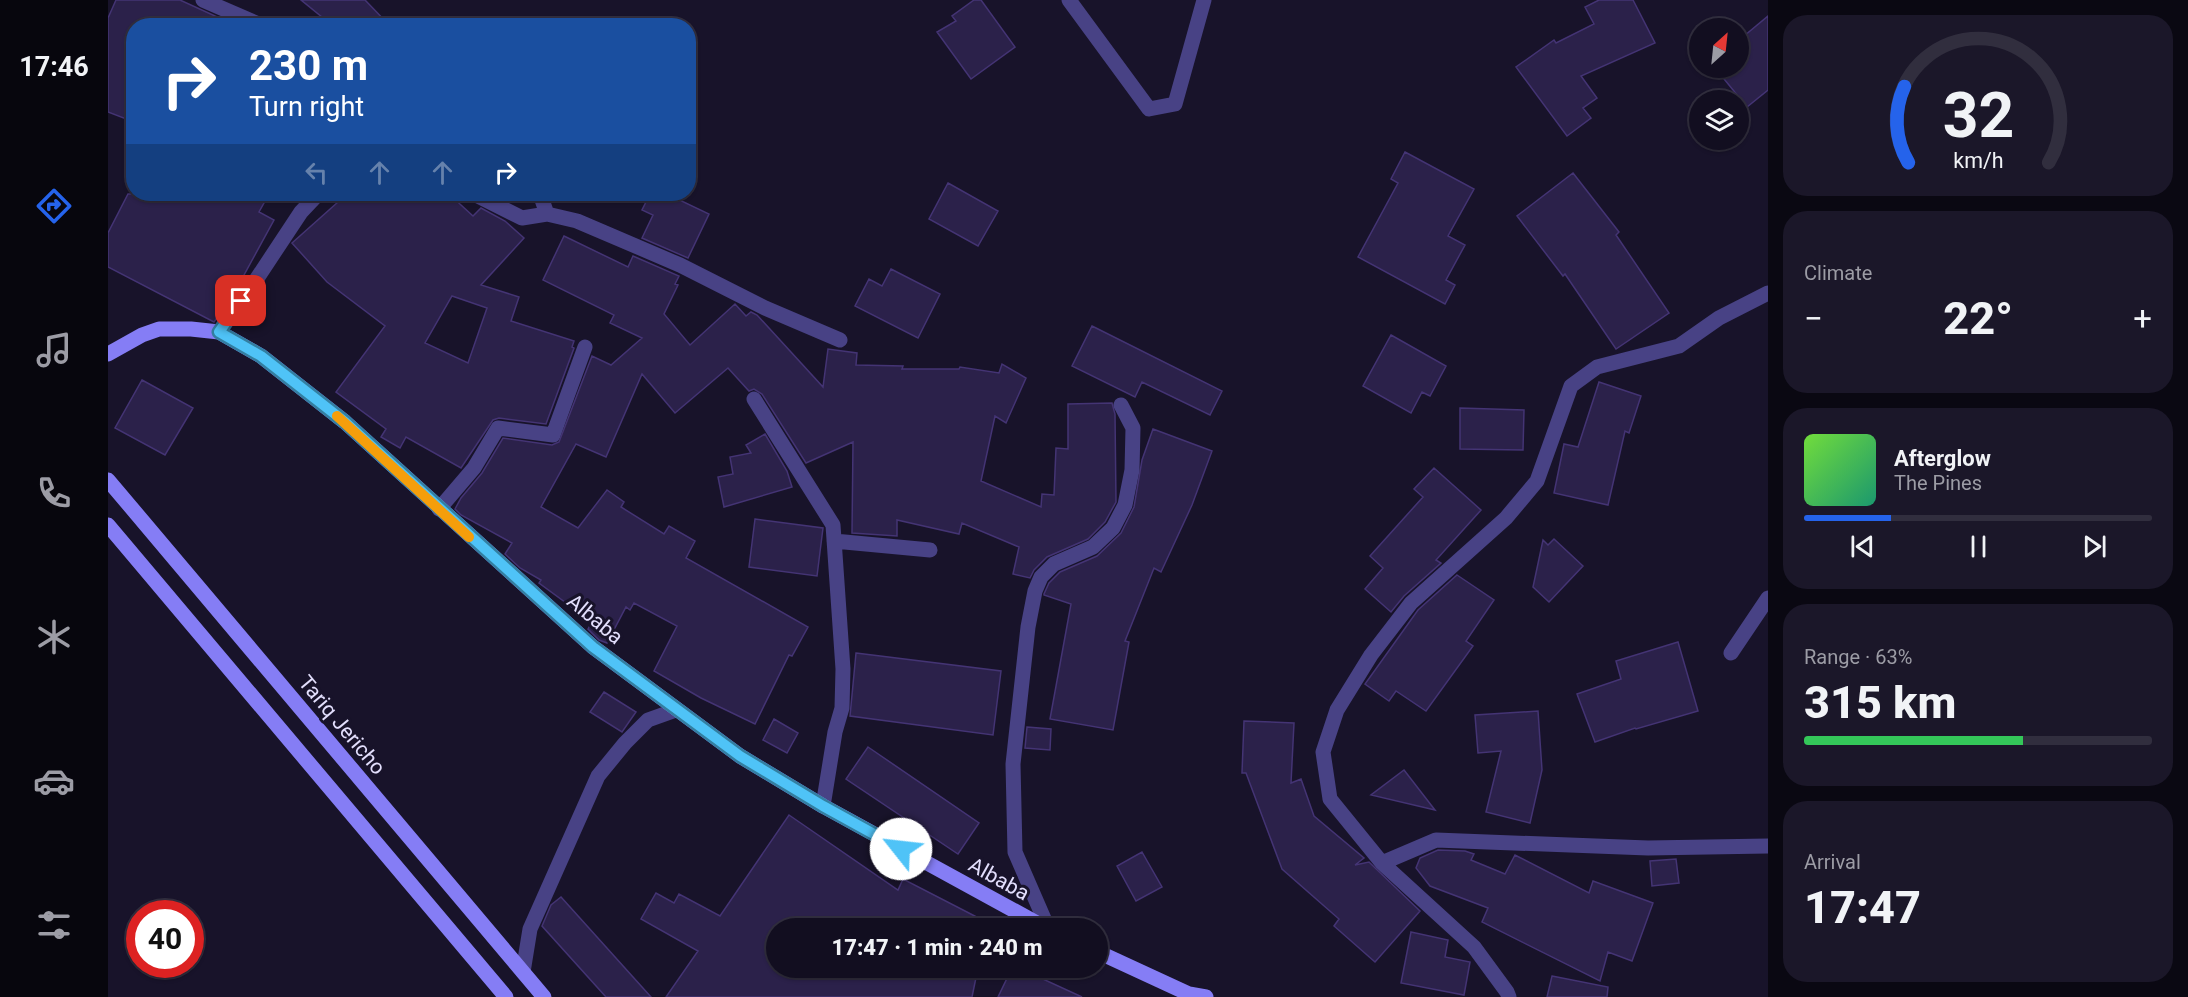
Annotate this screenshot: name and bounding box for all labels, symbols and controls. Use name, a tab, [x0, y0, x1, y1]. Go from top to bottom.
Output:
north arrow	[1689, 18, 1749, 78]
map controls	[1689, 18, 1749, 150]
text: 230 m	[249, 41, 368, 90]
icon: right	[150, 42, 228, 120]
text: 17:46	[19, 51, 89, 83]
text: 32	[1942, 79, 2014, 152]
button: layers	[1689, 90, 1749, 150]
text: Turn right	[249, 91, 364, 123]
text: km/h	[1953, 148, 2003, 173]
icon: left	[300, 156, 333, 189]
icon: ahead	[363, 156, 396, 189]
icon: ahead	[426, 156, 459, 189]
icon: right	[489, 156, 522, 189]
icon: directions	[33, 185, 75, 227]
text: Climate	[1804, 261, 1872, 285]
pin	[215, 275, 266, 326]
icon: arrive	[224, 284, 257, 317]
text: 22°	[1943, 292, 2013, 345]
text: −	[1804, 299, 1823, 338]
text: +	[2133, 299, 2152, 338]
icon: music	[33, 329, 75, 371]
text: Afterglow	[1894, 446, 1991, 471]
text: The Pines	[1894, 471, 1982, 495]
icon: phone	[33, 472, 75, 514]
icon: previous	[1846, 530, 1879, 563]
icon: pause	[1962, 530, 1995, 563]
icon: next	[2078, 530, 2111, 563]
street label: Albaba	[562, 589, 628, 649]
icon: climate	[33, 616, 75, 658]
text: Range · 63%	[1804, 645, 1912, 669]
street label: Tariq Jericho	[294, 671, 390, 779]
text: 315 km	[1804, 676, 1956, 729]
icon: car	[33, 760, 75, 802]
position arrow	[869, 817, 933, 881]
text: Arrival	[1804, 850, 1861, 874]
street label: Albaba	[965, 853, 1033, 905]
text: 17:47	[1804, 881, 1921, 934]
speed limit sign: 40	[126, 900, 204, 978]
icon: filters	[33, 904, 75, 946]
text: 17:47 · 1 min · 240 m	[832, 935, 1042, 960]

